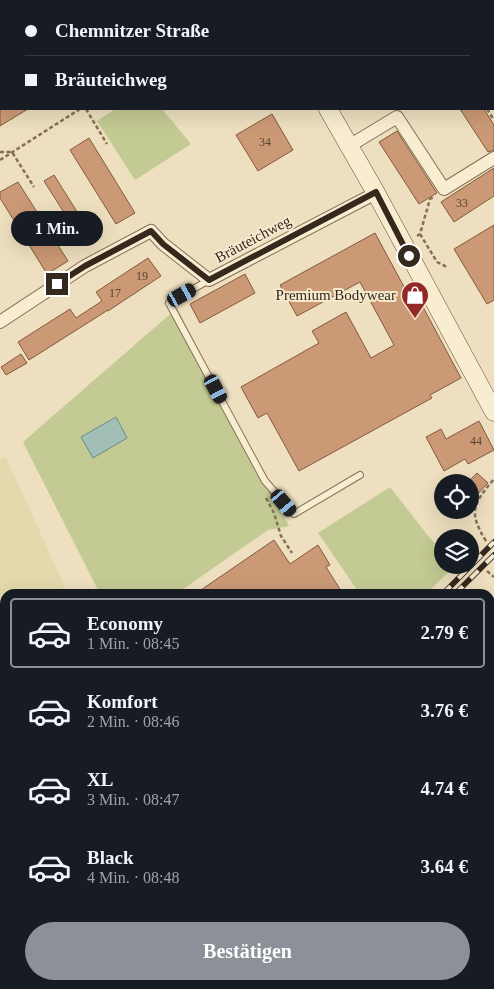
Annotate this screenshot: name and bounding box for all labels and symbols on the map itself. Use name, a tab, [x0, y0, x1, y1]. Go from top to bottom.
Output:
house number: 34	[259, 135, 271, 149]
house number: 33	[456, 196, 468, 210]
callout: 1 Min.	[11, 212, 103, 246]
street label: Bräuteichweg	[212, 212, 294, 266]
route start	[398, 245, 420, 267]
house number: 19	[136, 269, 148, 283]
route end	[46, 273, 68, 295]
shop icon: Premium Bodywear	[400, 280, 430, 319]
car	[165, 281, 198, 309]
house number: 17	[109, 286, 121, 300]
place label: Premium Bodywear	[276, 287, 396, 303]
car	[202, 372, 229, 406]
house number: 44	[470, 434, 482, 448]
car	[268, 487, 299, 519]

